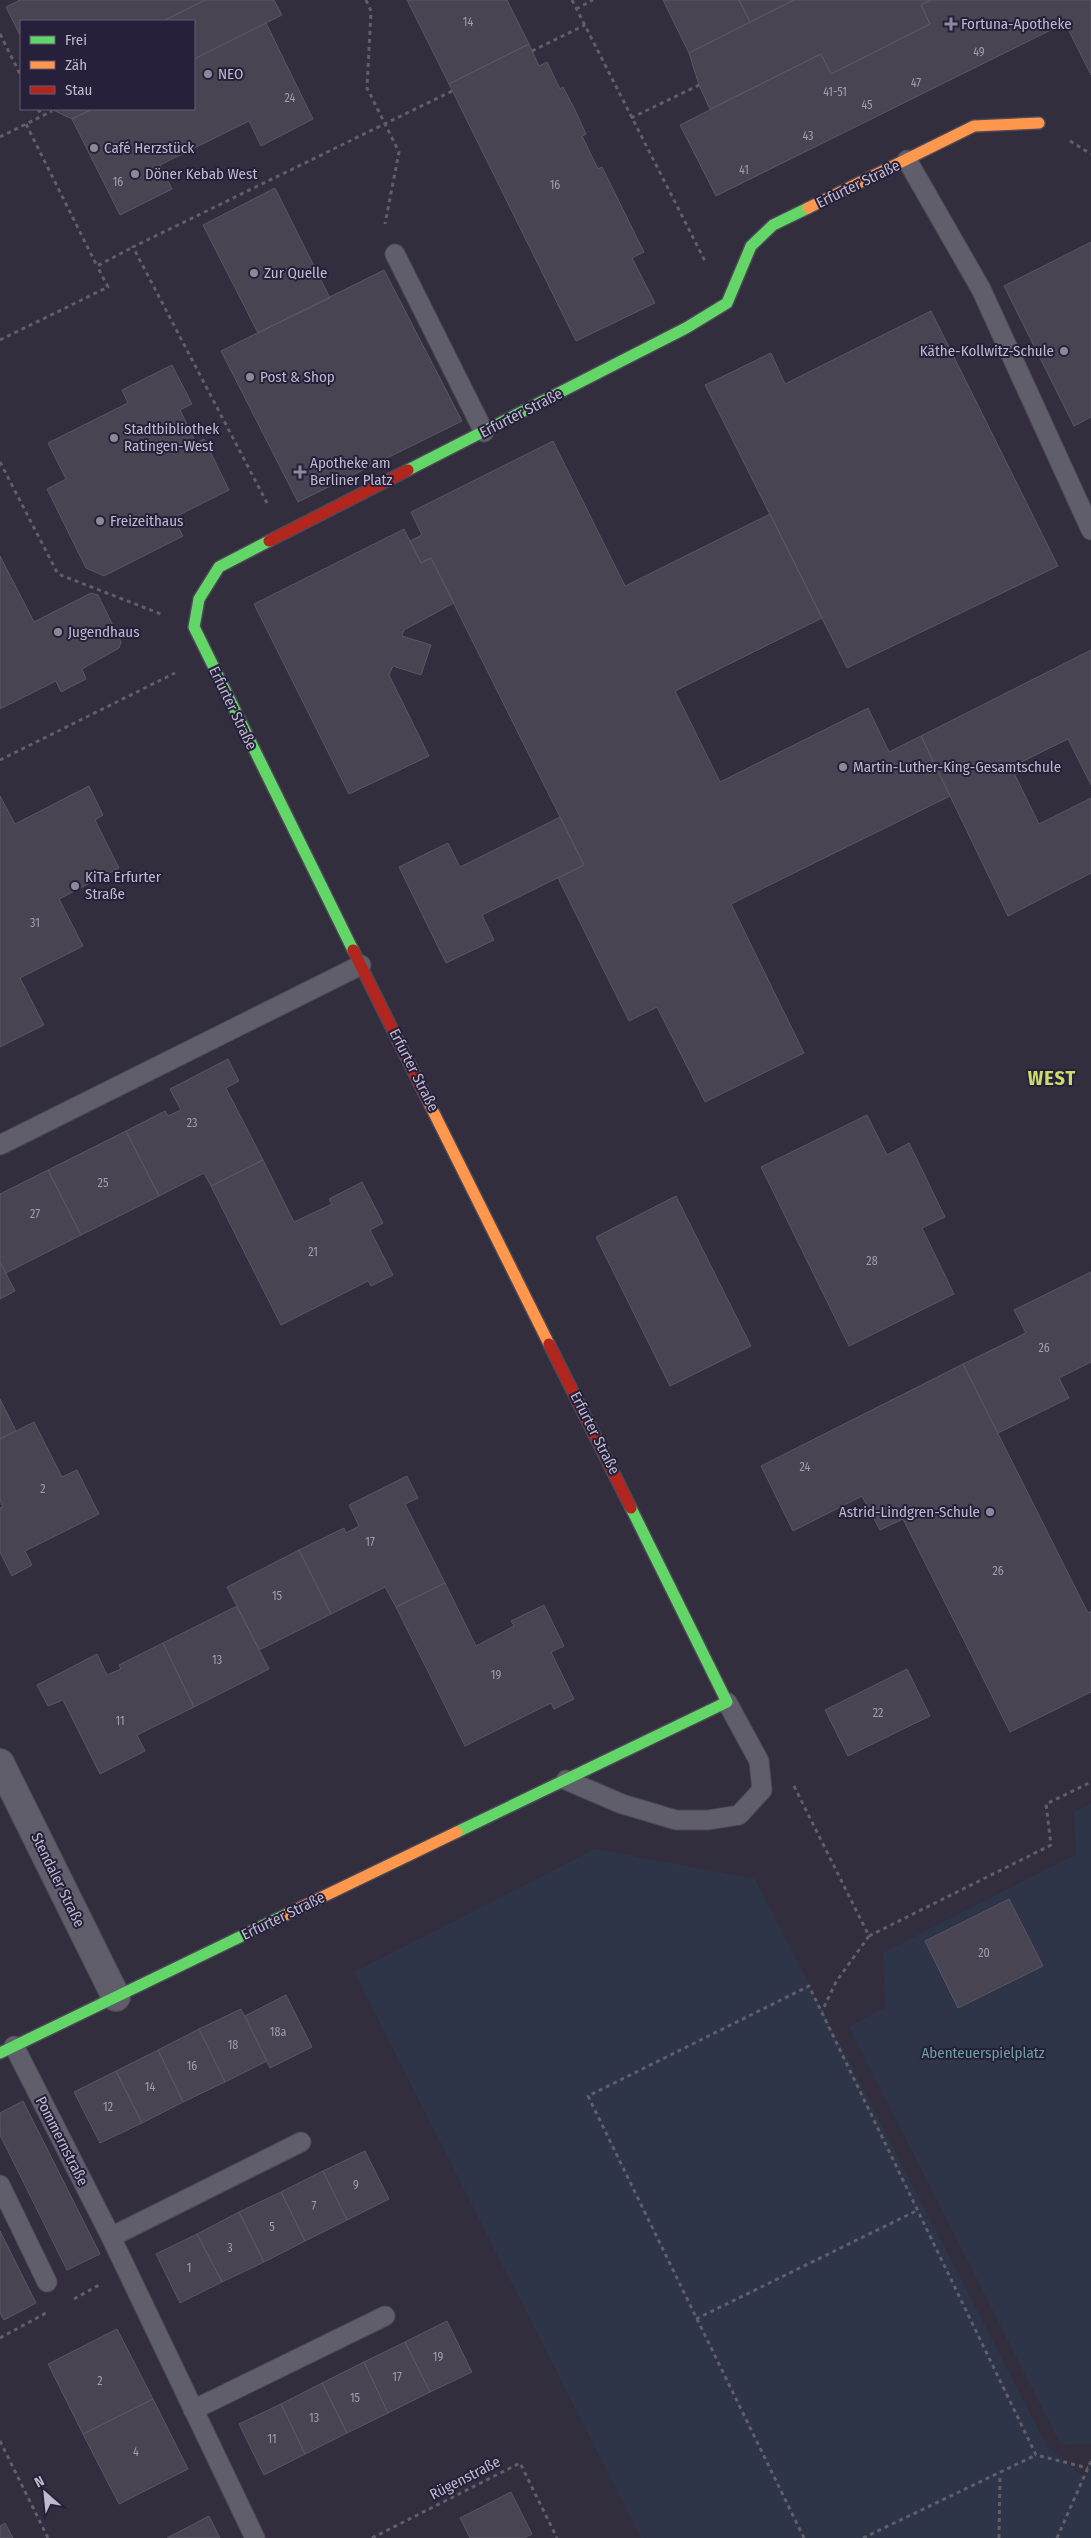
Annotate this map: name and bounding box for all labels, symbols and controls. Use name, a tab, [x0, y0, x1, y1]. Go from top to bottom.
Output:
house number: 14	[463, 15, 473, 29]
place label: Fortuna-Apotheke	[961, 15, 1072, 33]
marker: Fortuna-Apotheke	[945, 18, 957, 30]
legend	[20, 20, 195, 110]
text: Frei	[65, 31, 87, 49]
house number: 49	[973, 45, 985, 59]
text: Zäh	[65, 56, 87, 74]
place label: NEO	[218, 65, 243, 83]
marker: NEO	[202, 68, 214, 80]
house number: 47	[911, 76, 921, 90]
text: Stau	[65, 81, 92, 99]
house number: 41-51	[823, 85, 847, 99]
house number: 24	[285, 91, 296, 105]
house number: 45	[861, 98, 873, 112]
house number: 43	[802, 129, 814, 143]
place label: Café Herzstück	[104, 139, 194, 157]
marker: Café Herzstück	[88, 142, 100, 154]
street label: Erfurter Straße	[813, 156, 903, 212]
house number: 41	[739, 163, 749, 177]
place label: Döner Kebab West	[145, 165, 257, 183]
marker: Döner Kebab West	[129, 168, 141, 180]
house number: 16	[113, 175, 123, 189]
house number: 16	[550, 178, 560, 192]
place label: Zur Quelle	[264, 264, 327, 282]
marker: Zur Quelle	[248, 267, 260, 279]
place label: Käthe-Kollwitz-Schule	[920, 342, 1054, 360]
marker: Käthe-Kollwitz-Schule	[1058, 345, 1070, 357]
place label: Post & Shop	[260, 368, 335, 386]
marker: Post & Shop	[244, 371, 256, 383]
street label: Erfurter Straße	[477, 384, 565, 442]
place label: Stadtbibliothek Ratingen-West	[124, 420, 219, 455]
marker: Stadtbibliothek Ratingen-West	[108, 432, 120, 444]
place label: Apotheke am Berliner Platz	[310, 454, 393, 489]
marker: Apotheke am Berliner Platz	[294, 466, 306, 478]
place label: Freizeithaus	[110, 512, 183, 530]
marker: Freizeithaus	[94, 515, 106, 527]
place label: Jugendhaus	[68, 623, 140, 641]
marker: Jugendhaus	[52, 626, 64, 638]
street label: Erfurter Straße	[205, 663, 261, 753]
place label: Martin-Luther-King-Gesamtschule	[853, 758, 1061, 776]
marker: Martin-Luther-King-Gesamtschule	[837, 761, 849, 773]
place label: KiTa Erfurter Straße	[85, 868, 162, 903]
marker: KiTa Erfurter Straße	[69, 880, 81, 892]
house number: 31	[30, 916, 40, 930]
street label: Erfurter Straße	[385, 1026, 443, 1114]
district label: WEST	[1028, 1066, 1076, 1090]
house number: 23	[187, 1116, 197, 1130]
house number: 25	[98, 1176, 109, 1190]
house number: 27	[30, 1207, 40, 1221]
house number: 21	[308, 1245, 318, 1259]
house number: 28	[866, 1254, 878, 1268]
house number: 26	[1038, 1341, 1050, 1355]
street label: Erfurter Straße	[566, 1389, 624, 1477]
house number: 24	[800, 1460, 811, 1474]
house number: 2	[40, 1482, 46, 1496]
place label: Astrid-Lindgren-Schule	[839, 1503, 980, 1521]
marker: Astrid-Lindgren-Schule	[984, 1506, 996, 1518]
house number: 17	[365, 1535, 375, 1549]
house number: 26	[992, 1564, 1004, 1578]
house number: 15	[272, 1589, 283, 1603]
house number: 13	[212, 1653, 222, 1667]
house number: 19	[491, 1668, 501, 1682]
house number: 22	[873, 1706, 883, 1720]
house number: 11	[115, 1714, 125, 1728]
street label: Stendaler Straße	[27, 1830, 89, 1930]
street label: Erfurter Straße	[238, 1888, 328, 1944]
house number: 20	[978, 1946, 990, 1960]
house number: 18a	[270, 2025, 286, 2039]
house number: 18	[228, 2038, 238, 2052]
park label: Abenteuerspielplatz	[921, 2044, 1045, 2062]
house number: 16	[187, 2059, 197, 2073]
house number: 14	[145, 2080, 155, 2094]
street label: Pommernstraße	[32, 2093, 92, 2189]
house number: 12	[103, 2100, 113, 2114]
house number: 9	[353, 2178, 359, 2192]
house number: 7	[312, 2199, 317, 2213]
house number: 5	[269, 2220, 275, 2234]
house number: 3	[227, 2241, 233, 2255]
house number: 1	[187, 2261, 191, 2275]
house number: 19	[433, 2350, 443, 2364]
house number: 17	[392, 2370, 402, 2384]
house number: 2	[97, 2374, 103, 2388]
house number: 15	[350, 2391, 361, 2405]
house number: 13	[309, 2411, 319, 2425]
house number: 11	[267, 2432, 277, 2446]
house number: 4	[133, 2445, 139, 2459]
street label: Rügenstraße	[427, 2452, 503, 2504]
north arrow	[20, 2468, 70, 2518]
text: N	[32, 2472, 47, 2491]

